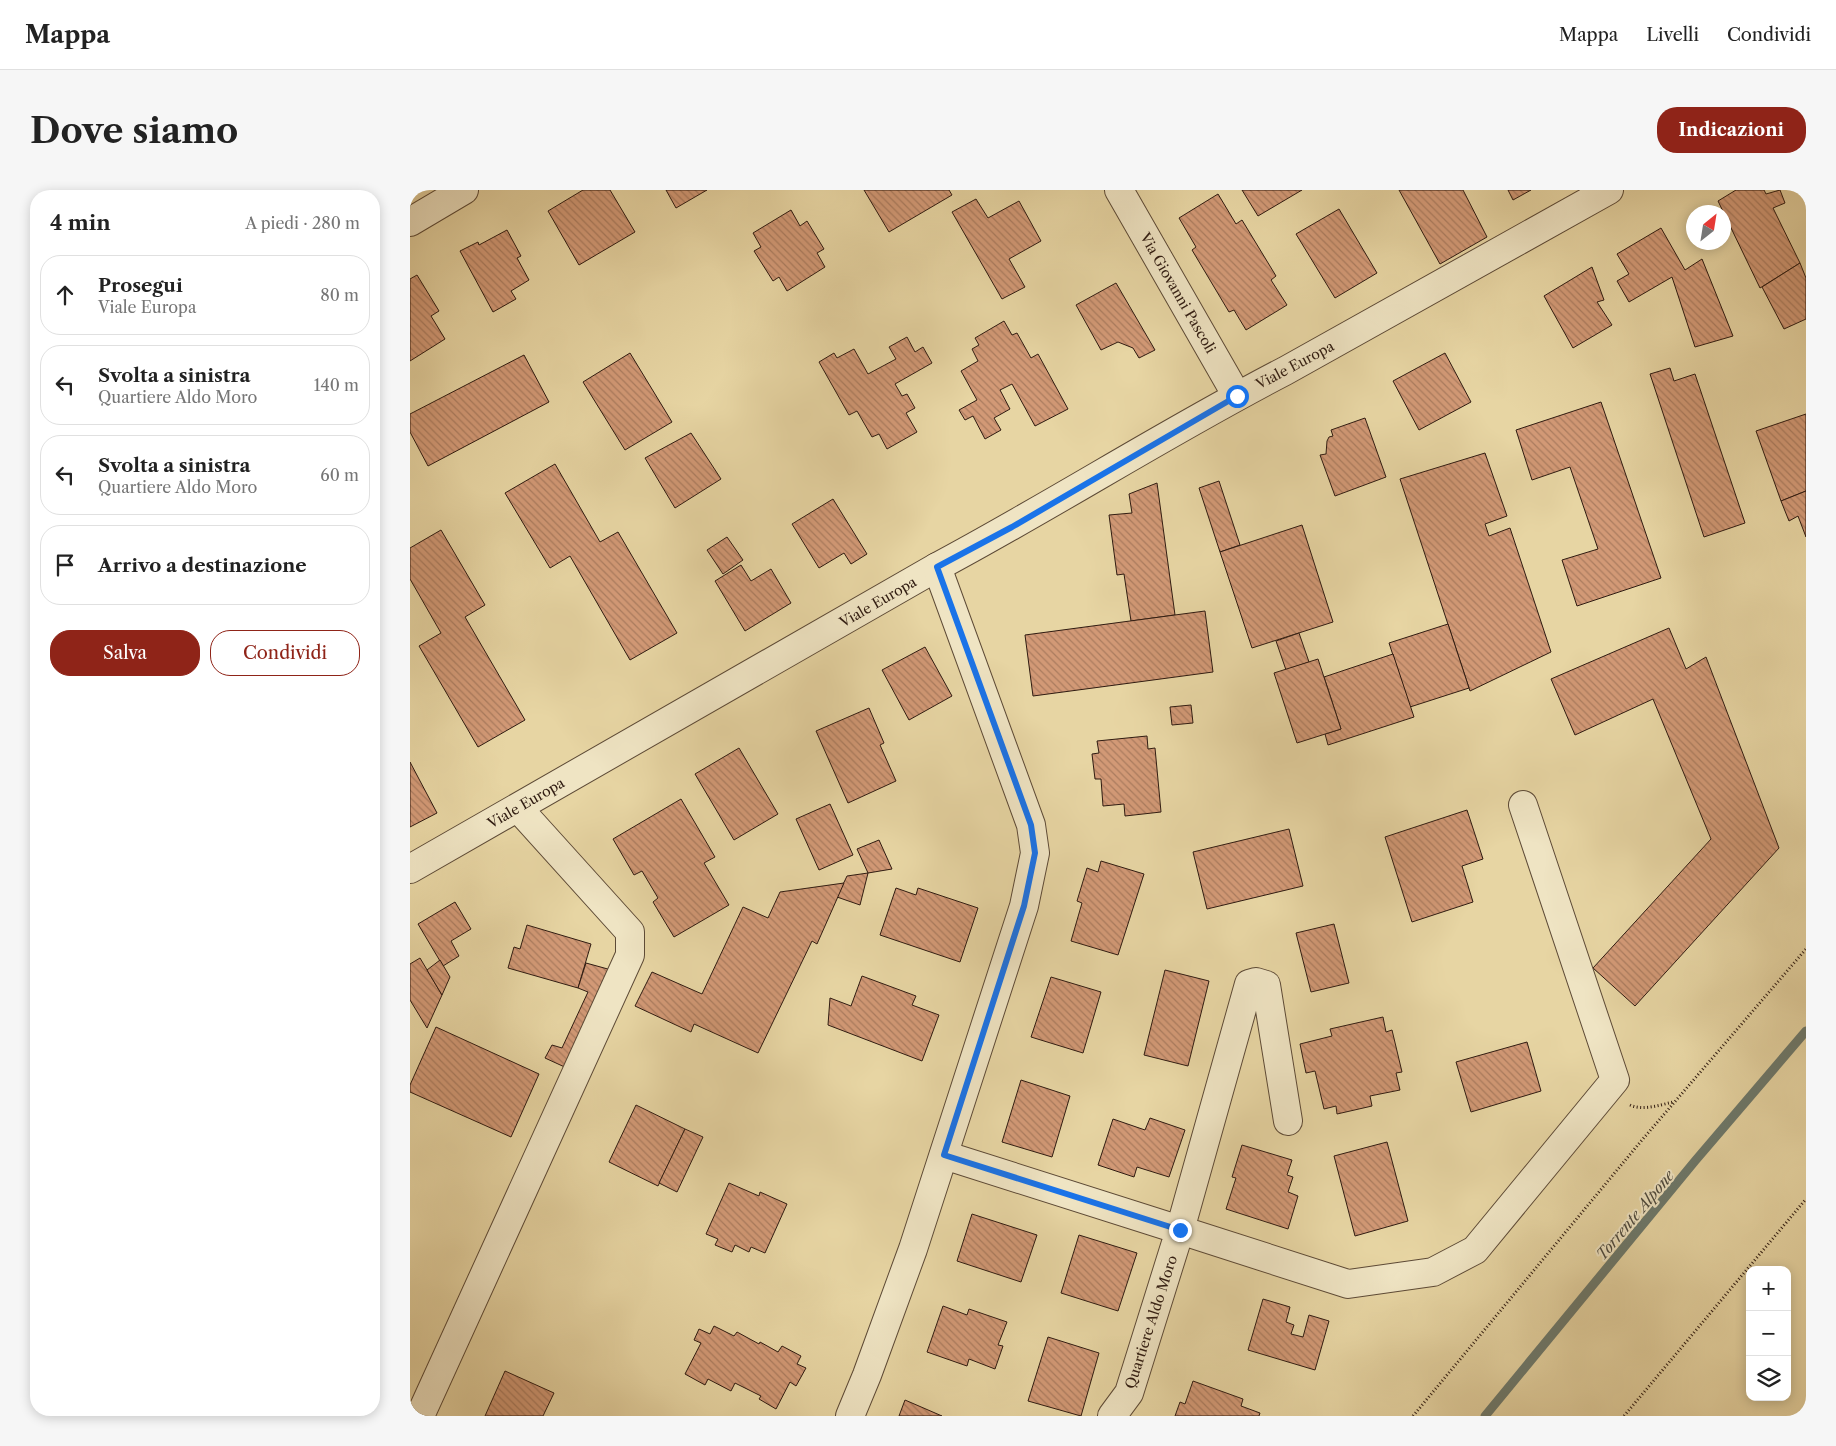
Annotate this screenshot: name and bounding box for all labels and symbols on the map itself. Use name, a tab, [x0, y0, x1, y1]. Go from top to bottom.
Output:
north arrow	[1686, 205, 1731, 250]
street label: Via Giovanni Pascoli	[1136, 229, 1220, 356]
street label: Viale Europa	[1252, 337, 1338, 394]
route start	[1226, 385, 1249, 408]
street label: Viale Europa	[835, 572, 920, 632]
street label: Viale Europa	[483, 773, 568, 833]
water label: Torrente Alpone	[1592, 1166, 1678, 1264]
route end	[1169, 1219, 1192, 1242]
street label: Quartiere Aldo Moro	[1121, 1253, 1181, 1391]

